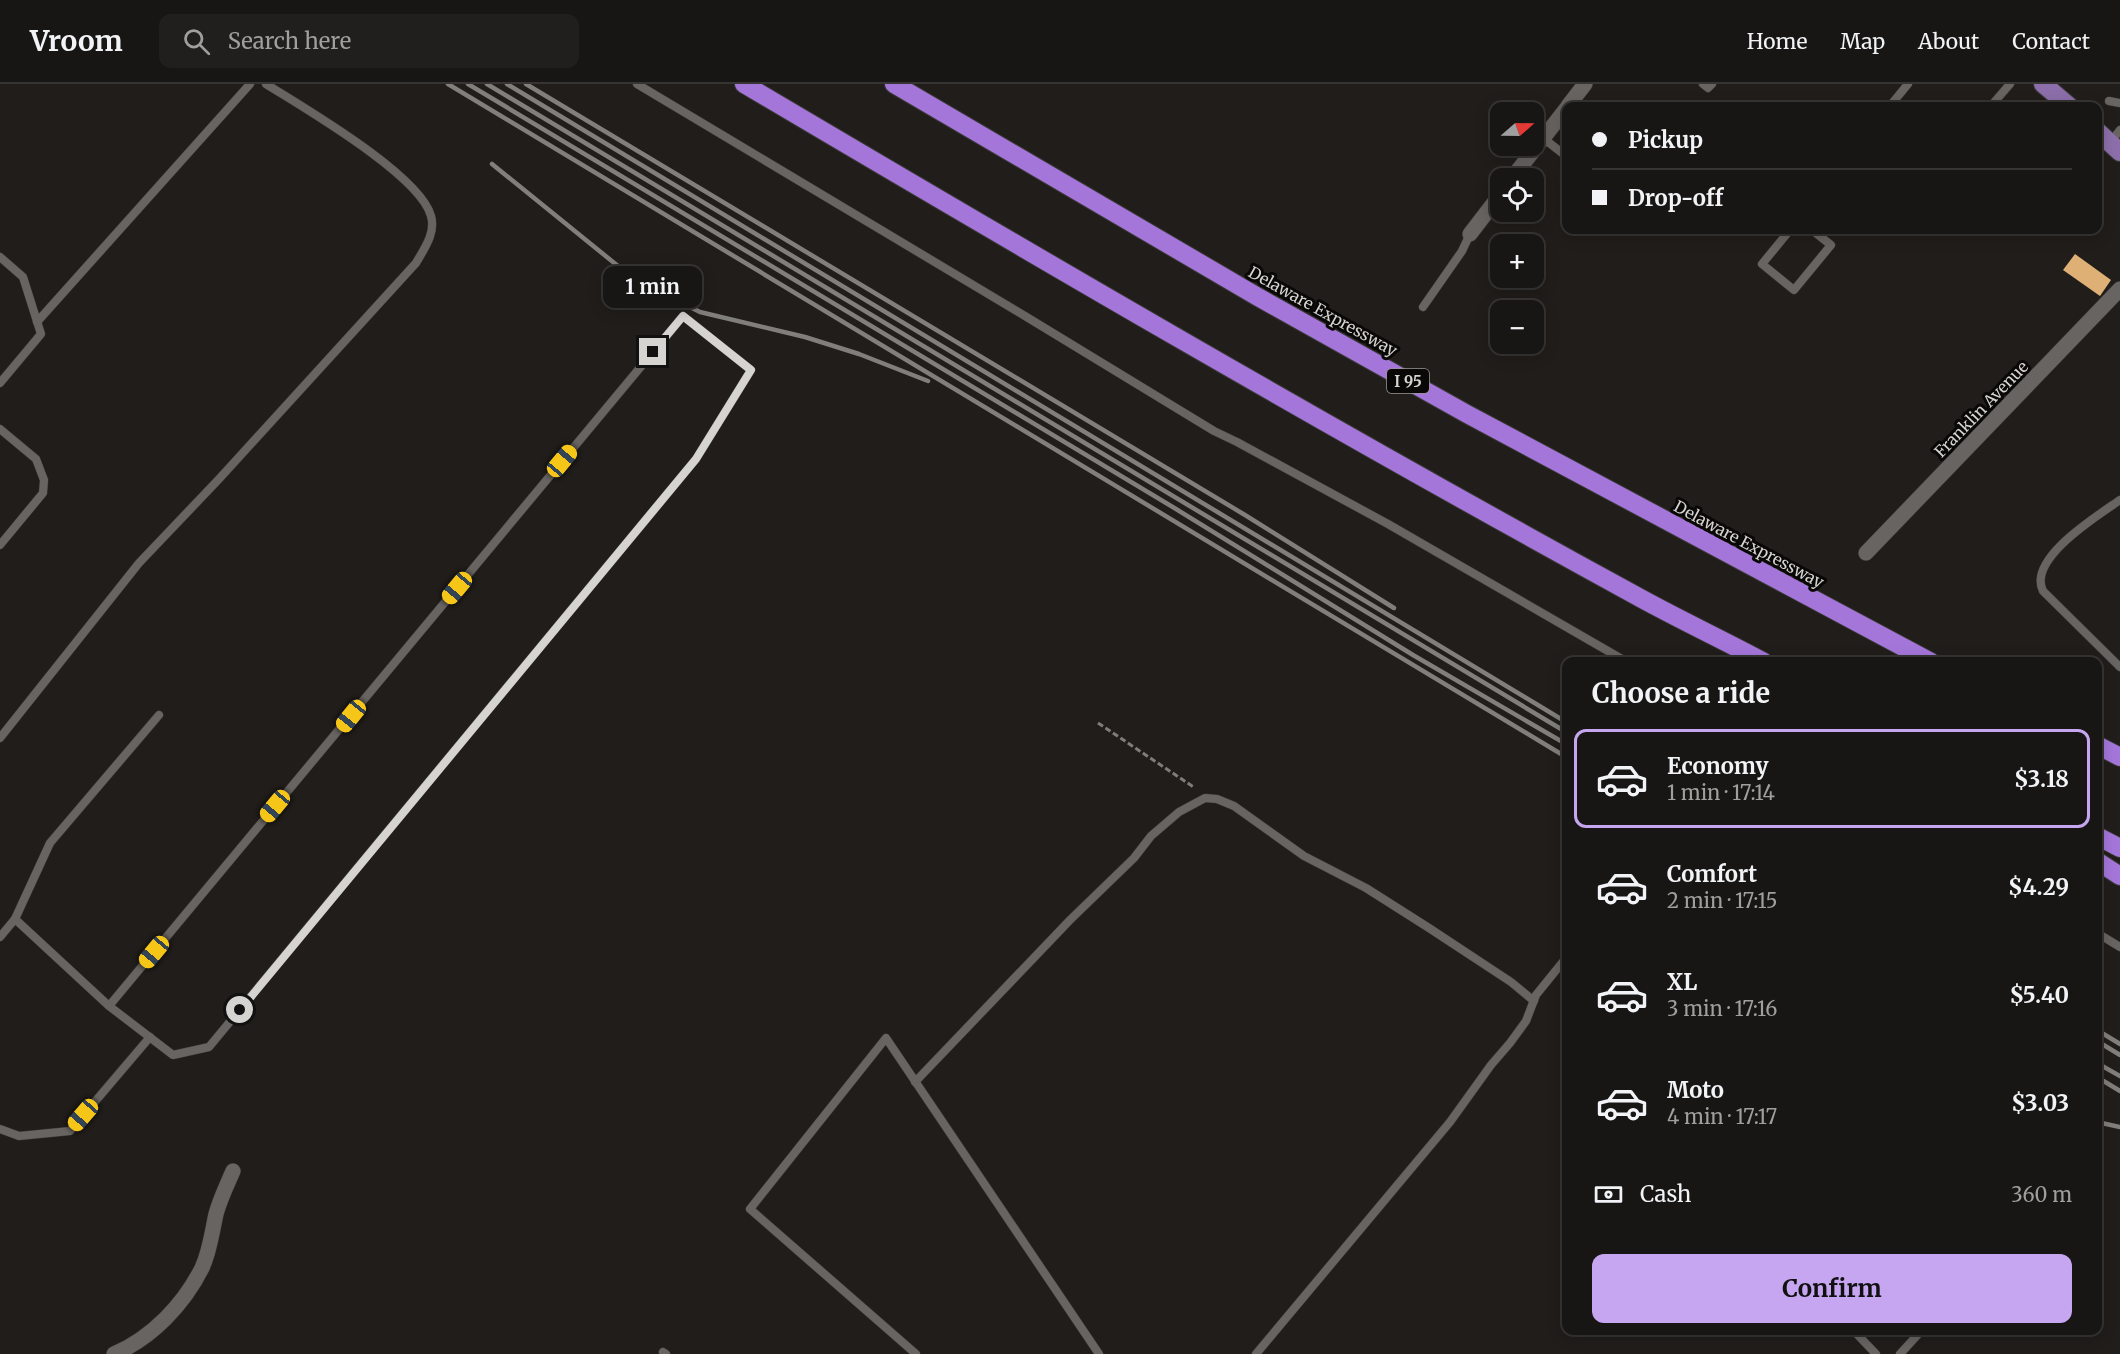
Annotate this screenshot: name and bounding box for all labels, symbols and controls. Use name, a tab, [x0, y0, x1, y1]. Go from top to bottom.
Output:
search box	[159, 14, 579, 68]
text: Vroom	[30, 23, 123, 59]
icon: search	[180, 25, 213, 58]
text: Search here	[228, 27, 351, 55]
text: Home	[1747, 28, 1807, 55]
text: Map	[1840, 28, 1885, 55]
text: About	[1918, 28, 1979, 55]
text: Contact	[2012, 28, 2090, 55]
north arrow	[1490, 102, 1544, 156]
map controls	[1490, 102, 1544, 354]
text: Pickup	[1628, 126, 1703, 154]
button: locate	[1490, 168, 1544, 222]
text: Drop-off	[1628, 184, 1723, 212]
button: +	[1490, 234, 1544, 288]
street label: Delaware Expressway	[1245, 262, 1401, 361]
callout: 1 min	[604, 265, 702, 307]
text: 1 min	[625, 274, 680, 299]
button: −	[1490, 300, 1544, 354]
route end	[639, 338, 666, 365]
street label: Franklin Avenue	[1930, 357, 2032, 461]
road number: I 95	[1387, 369, 1429, 393]
car	[544, 441, 580, 481]
street label: Delaware Expressway	[1671, 496, 1828, 592]
car	[439, 568, 475, 608]
text: Choose a ride	[1592, 676, 1770, 710]
car	[333, 696, 369, 736]
icon: car	[1595, 752, 1649, 806]
text: Economy	[1667, 752, 1768, 780]
text: $3.18	[2014, 765, 2069, 793]
text: 1 min · 17:14	[1667, 780, 1775, 805]
car	[257, 786, 293, 826]
icon: car	[1595, 860, 1649, 914]
text: Comfort	[1667, 860, 1757, 888]
text: $4.29	[2008, 873, 2069, 901]
text: 2 min · 17:15	[1667, 888, 1778, 913]
car	[136, 932, 172, 972]
icon: car	[1595, 968, 1649, 1022]
text: XL	[1667, 968, 1697, 996]
text: $5.40	[2009, 981, 2069, 1009]
route start	[226, 996, 253, 1023]
text: 3 min · 17:16	[1667, 996, 1777, 1021]
icon: car	[1595, 1076, 1649, 1130]
text: Moto	[1667, 1076, 1724, 1104]
text: $3.03	[2011, 1089, 2069, 1117]
car	[64, 1096, 102, 1134]
text: 4 min · 17:17	[1667, 1104, 1777, 1129]
icon: cash	[1592, 1178, 1625, 1211]
text: Cash	[1640, 1180, 1691, 1208]
text: 360 m	[2011, 1182, 2072, 1207]
button: Confirm	[1592, 1254, 2072, 1323]

